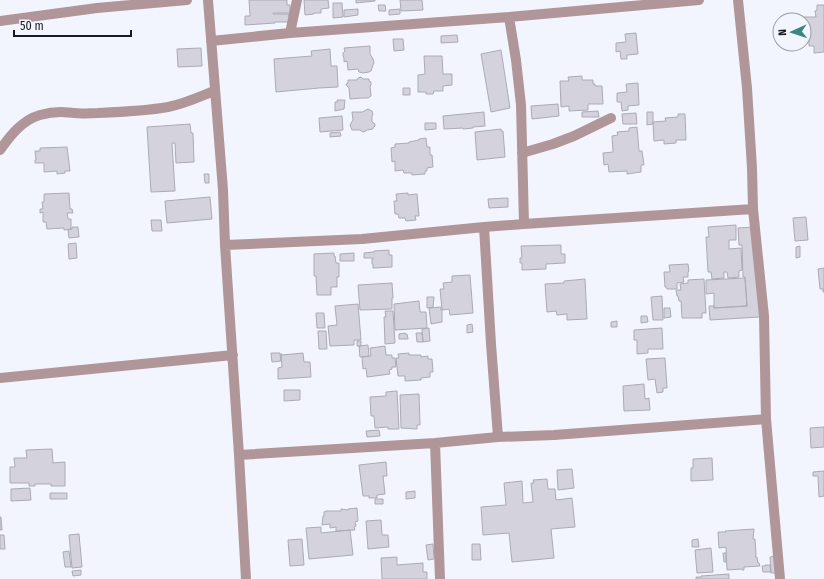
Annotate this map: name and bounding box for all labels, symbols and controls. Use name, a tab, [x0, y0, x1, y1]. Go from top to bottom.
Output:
scale bar	[14, 12, 131, 38]
north arrow	[772, 12, 812, 52]
text: 50 m	[20, 19, 44, 33]
text: N	[776, 29, 789, 36]

